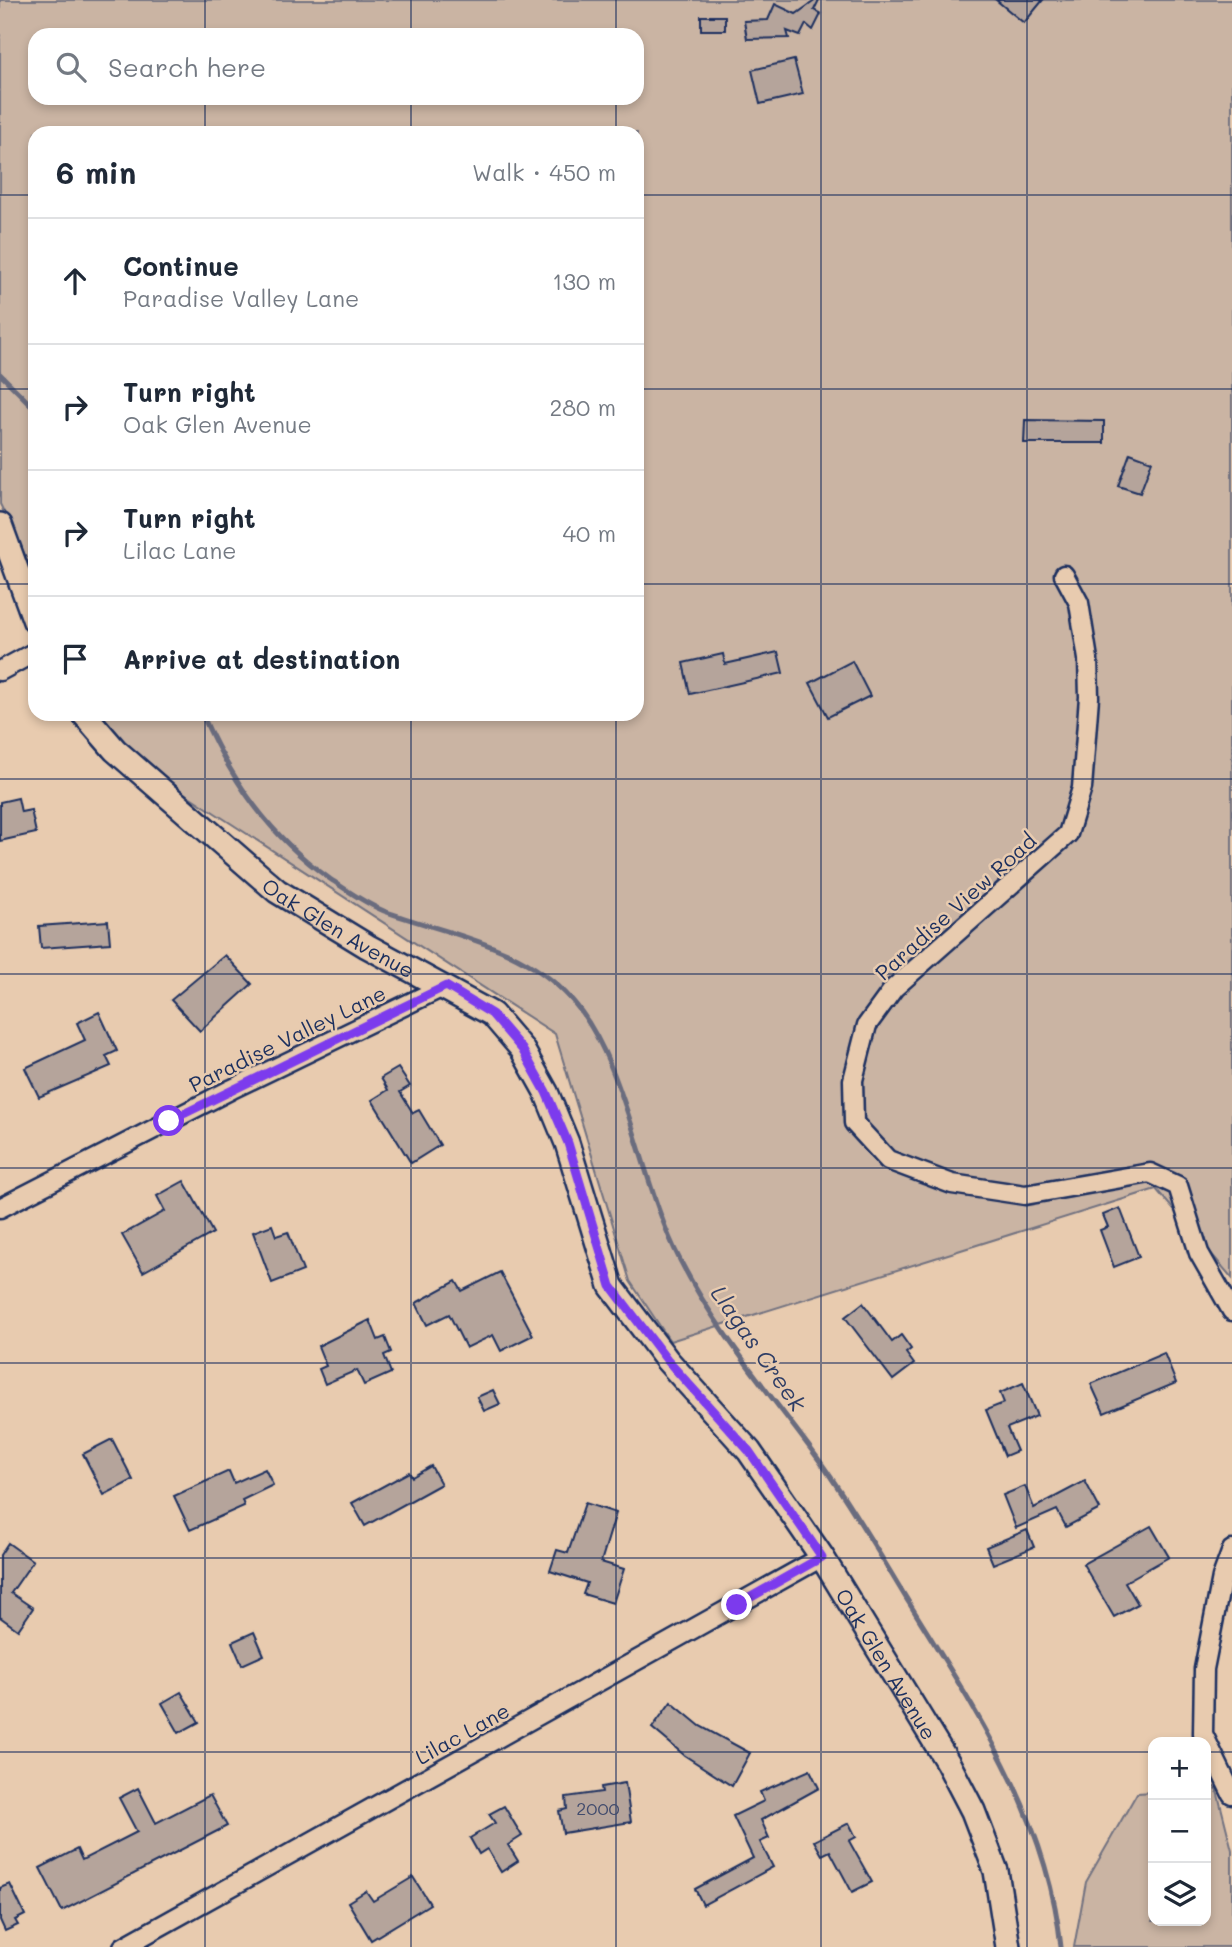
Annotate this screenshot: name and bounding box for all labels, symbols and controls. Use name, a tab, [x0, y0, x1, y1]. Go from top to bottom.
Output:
search box	[28, 28, 644, 105]
icon: search	[52, 48, 90, 86]
text: Search here	[108, 50, 266, 84]
text: 6 min	[56, 152, 136, 192]
text: Walk · 450 m	[472, 157, 616, 187]
text: Continue	[123, 249, 239, 283]
icon: ahead	[56, 262, 94, 300]
text: 130 m	[552, 266, 616, 296]
text: Paradise Valley Lane	[123, 283, 359, 313]
text: Turn right	[123, 375, 256, 409]
icon: right	[56, 388, 94, 426]
text: 280 m	[549, 392, 616, 422]
text: Oak Glen Avenue	[123, 409, 312, 439]
text: Turn right	[123, 501, 256, 535]
icon: right	[56, 514, 94, 552]
text: 40 m	[563, 518, 616, 548]
text: Lilac Lane	[123, 535, 237, 565]
icon: arrive	[56, 640, 94, 678]
text: Arrive at destination	[123, 642, 400, 676]
street label: Paradise View Road	[869, 827, 1041, 985]
street label: Oak Glen Avenue	[257, 871, 420, 983]
street label: Paradise Valley Lane	[184, 979, 390, 1097]
route start	[153, 1105, 184, 1136]
water label: Llagas Creek	[705, 1279, 814, 1417]
street label: Oak Glen Avenue	[831, 1583, 944, 1744]
route end	[721, 1589, 752, 1620]
street label: Lilac Lane	[410, 1696, 514, 1770]
map controls	[1148, 1737, 1211, 1926]
button: +	[1148, 1737, 1211, 1800]
house number: 2000	[576, 1796, 620, 1820]
button: −	[1148, 1800, 1211, 1863]
button: layers	[1148, 1863, 1211, 1926]

